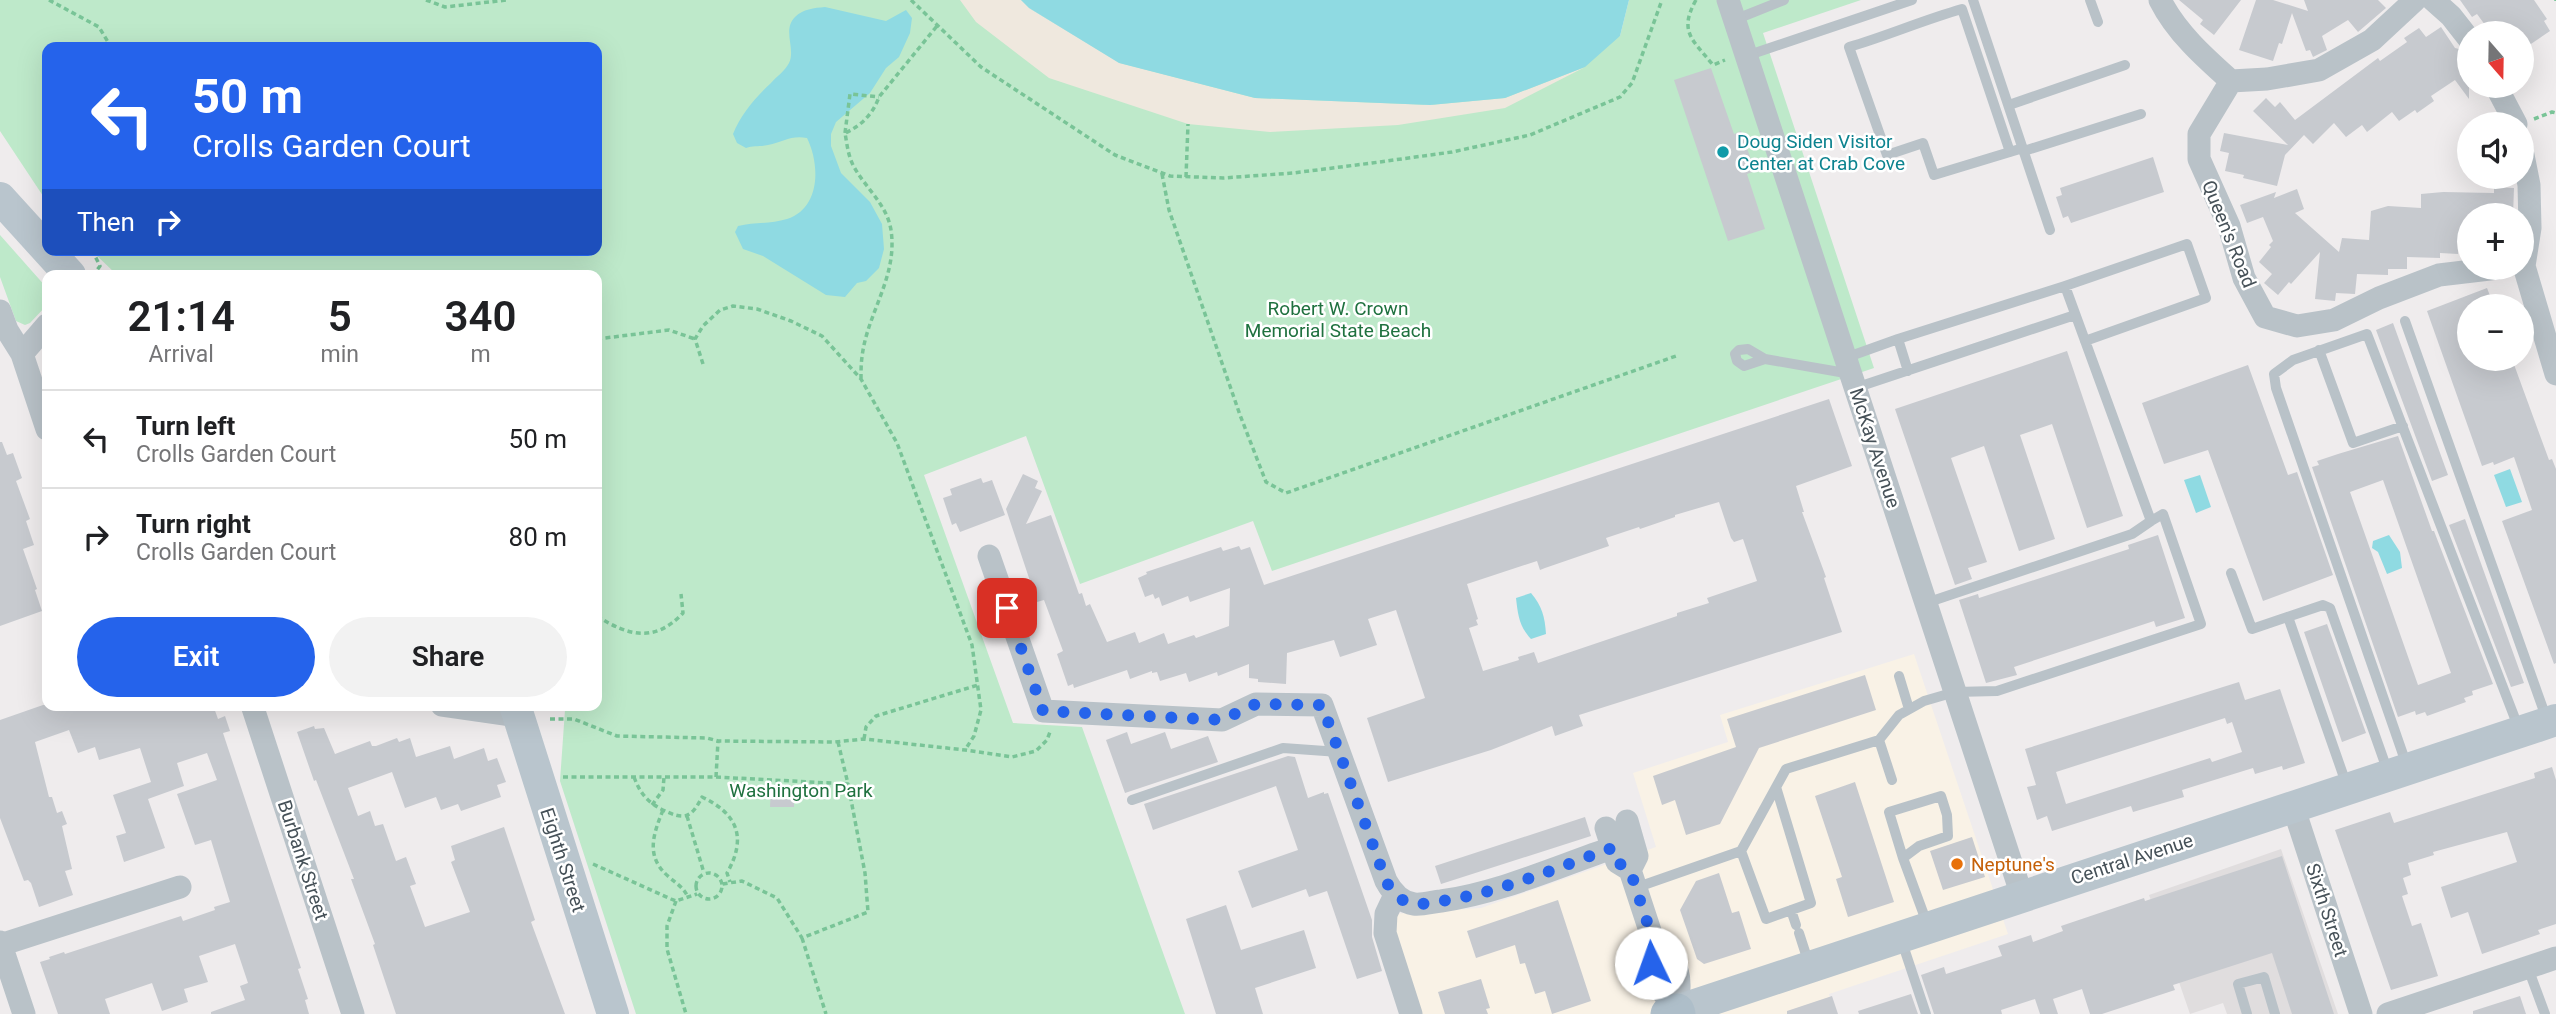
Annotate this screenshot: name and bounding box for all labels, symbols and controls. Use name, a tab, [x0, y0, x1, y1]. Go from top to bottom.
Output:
north arrow	[2457, 21, 2534, 98]
map controls	[2457, 21, 2534, 371]
text: 50 m	[192, 68, 303, 125]
icon: left	[77, 70, 168, 161]
button: sound	[2457, 112, 2534, 189]
text: Crolls Garden Court	[192, 127, 471, 165]
place label: Doug Siden Visitor Center at Crab Cove	[1737, 130, 1905, 175]
marker: Doug Siden Visitor Center at Crab Cove	[1715, 144, 1731, 160]
street label: Queen's Road	[2197, 177, 2261, 291]
icon: right	[149, 203, 187, 241]
button: +	[2457, 203, 2534, 280]
text: Then	[77, 207, 135, 237]
text: 21:14	[128, 292, 235, 341]
text: 5	[328, 292, 352, 341]
text: 340	[444, 292, 516, 341]
button: −	[2457, 294, 2534, 371]
park label: Robert W. Crown Memorial State Beach	[1245, 297, 1431, 342]
text: Arrival	[149, 341, 214, 368]
text: min	[320, 341, 359, 368]
text: m	[470, 341, 491, 368]
street label: McKay Avenue	[1845, 385, 1905, 511]
text: Turn left	[136, 411, 235, 441]
icon: left	[77, 420, 115, 458]
text: 50 m	[509, 424, 567, 454]
text: Crolls Garden Court	[136, 441, 336, 468]
text: Turn right	[136, 509, 251, 539]
icon: right	[77, 518, 115, 556]
text: 80 m	[509, 522, 567, 552]
text: Crolls Garden Court	[136, 539, 336, 566]
pin	[977, 578, 1037, 638]
icon: arrive	[988, 589, 1026, 627]
button: Exit	[77, 617, 315, 697]
button: Share	[329, 617, 567, 697]
park label: Washington Park	[729, 779, 873, 802]
street label: Burbank Street	[273, 797, 333, 923]
street label: Eighth Street	[535, 805, 591, 915]
street label: Central Avenue	[2068, 828, 2196, 890]
place label: Neptune's	[1971, 853, 2055, 876]
marker: Neptune's	[1949, 856, 1965, 872]
street label: Sixth Street	[2301, 860, 2353, 960]
position arrow	[1614, 926, 1688, 1000]

